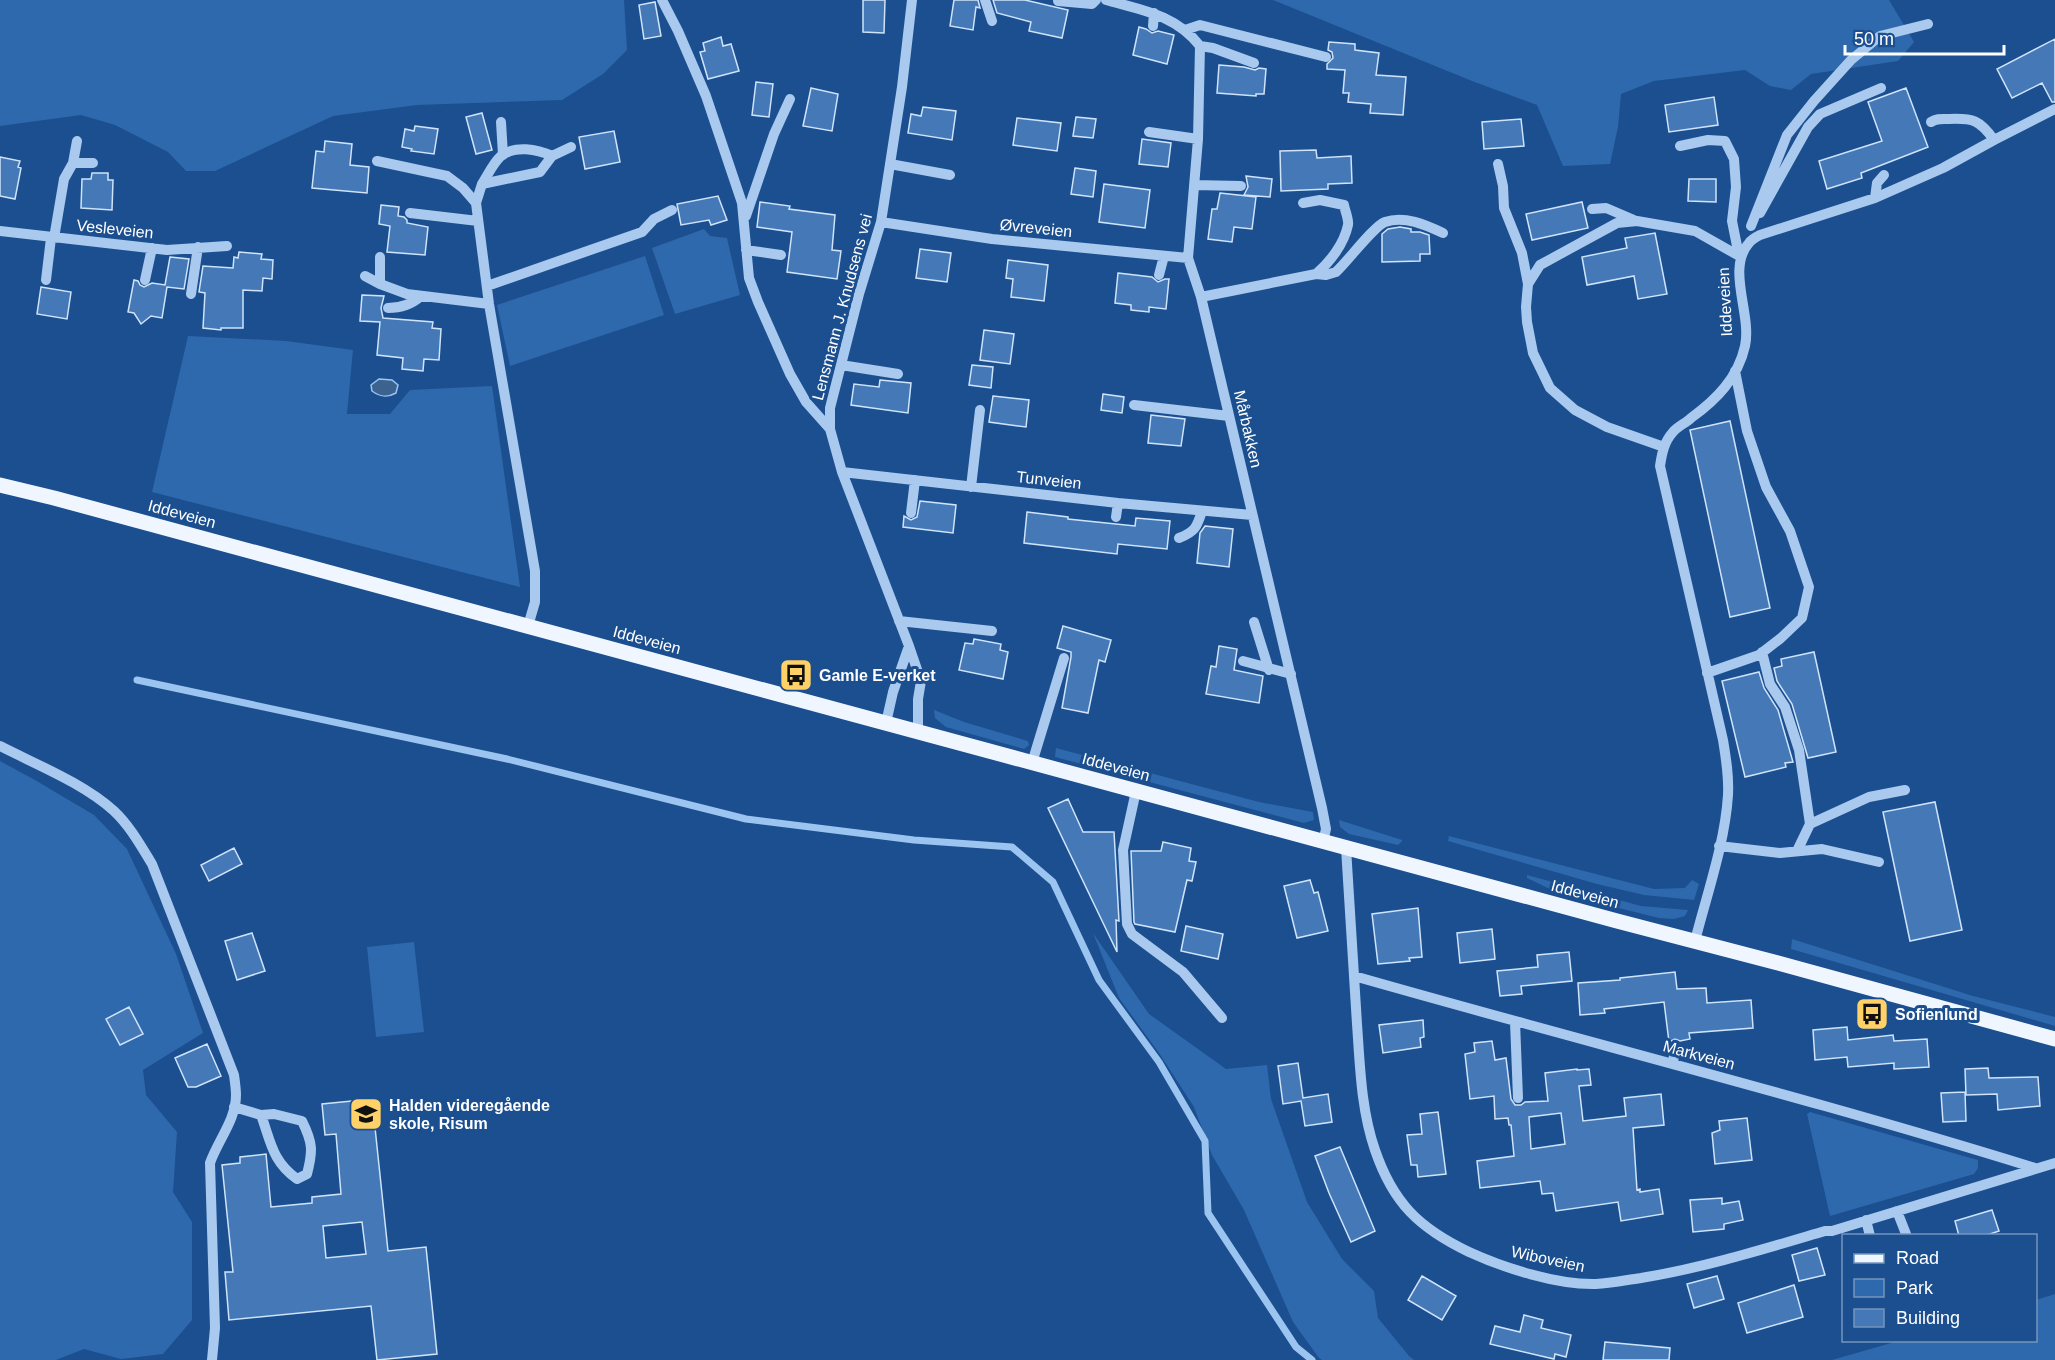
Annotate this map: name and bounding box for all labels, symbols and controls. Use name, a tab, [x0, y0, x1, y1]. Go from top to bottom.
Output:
scale bar	[1845, 18, 2004, 56]
text: 50 m	[1854, 29, 1894, 49]
street label: Lensmann J. Knudsens vei	[809, 212, 875, 402]
street label: Øvreveien	[999, 216, 1073, 240]
street label: Vesleveien	[76, 217, 154, 241]
street label: Iddeveien	[1715, 267, 1735, 337]
street label: Mårbakken	[1231, 389, 1265, 469]
street label: Tunveien	[1016, 468, 1082, 492]
street label: Iddeveien	[146, 497, 218, 531]
street label: Iddeveien	[611, 623, 683, 657]
bus stop icon: Gamle E-verket	[778, 657, 814, 693]
place label: Gamle E-verket	[819, 667, 936, 684]
street label: Iddeveien	[1080, 750, 1152, 784]
street label: Iddeveien	[1549, 877, 1621, 911]
bus stop icon: Sofienlund	[1854, 996, 1890, 1032]
place label: Sofienlund	[1895, 1006, 1978, 1023]
street label: Markveien	[1661, 1037, 1737, 1073]
school or university icon: Halden videregående skole, Risum	[348, 1096, 384, 1132]
place label: Halden videregående skole, Risum	[389, 1097, 550, 1132]
legend	[1842, 1234, 2037, 1342]
street label: Wiboveien	[1510, 1243, 1586, 1275]
text: Road	[1896, 1248, 1939, 1268]
text: Park	[1896, 1278, 1934, 1298]
text: Building	[1896, 1308, 1960, 1328]

